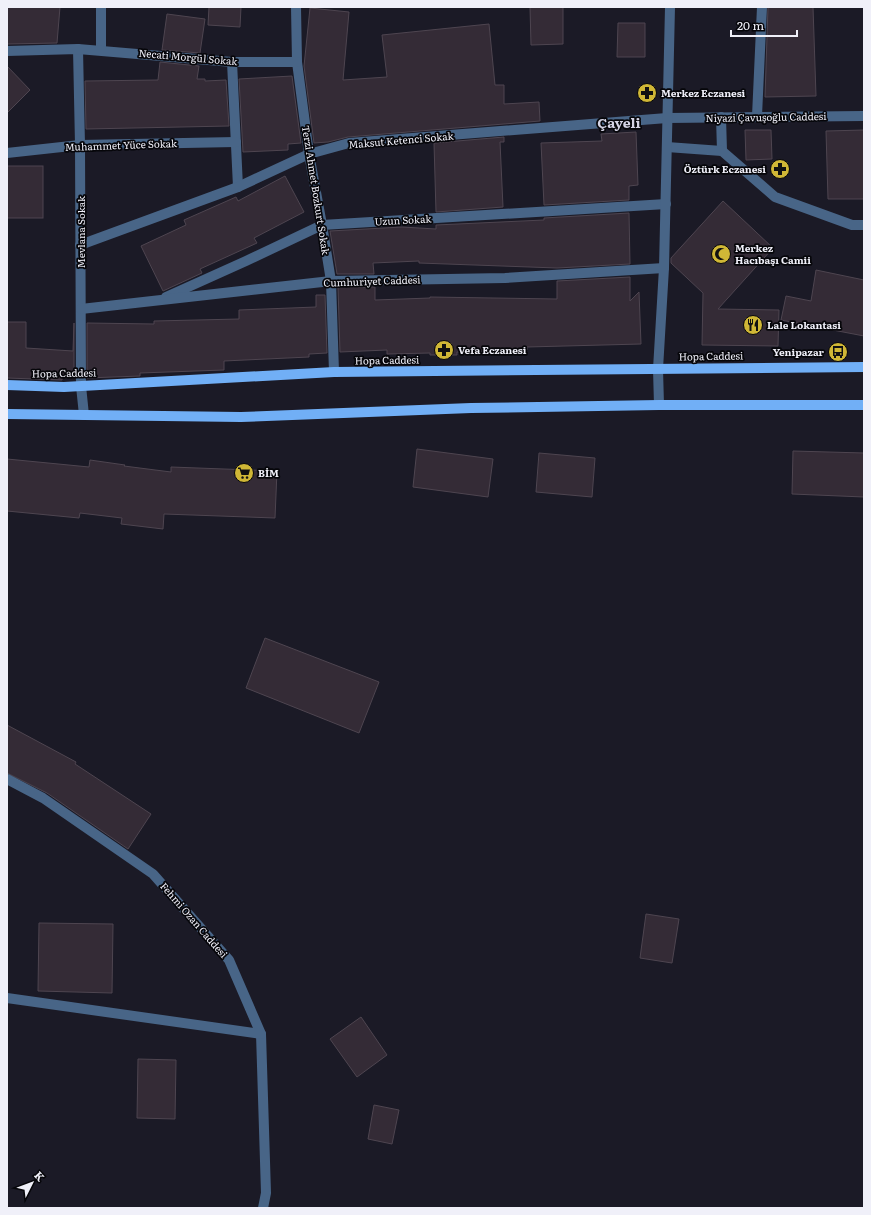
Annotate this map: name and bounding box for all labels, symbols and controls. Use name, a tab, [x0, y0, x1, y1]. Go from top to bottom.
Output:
scale bar	[731, 12, 797, 38]
text: 20 m	[737, 16, 764, 34]
street label: Necati Morgül Sokak	[138, 45, 239, 68]
pharmacy icon: Merkez Eczanesi	[636, 82, 658, 104]
place label: Merkez Eczanesi	[661, 85, 746, 100]
street label: Niyazi Çavuşoğlu Caddesi	[705, 108, 827, 125]
district label: Çayeli	[597, 112, 641, 132]
street label: Terzi Ahmet Bozkurt Sokak	[299, 124, 334, 257]
street label: Maksut Ketenci Sokak	[348, 127, 455, 152]
street label: Muhammet Yüce Sokak	[65, 135, 178, 154]
pharmacy icon: Öztürk Eczanesi	[769, 158, 791, 180]
place label: Öztürk Eczanesi	[684, 161, 766, 176]
street label: Mevlana Sokak	[73, 195, 88, 268]
street label: Uzun Sokak	[374, 210, 433, 228]
place label: Merkez Hacıbaşı Camii	[735, 240, 811, 267]
mosque icon: Merkez Hacıbaşı Camii	[710, 243, 732, 265]
street label: Cumhuriyet Caddesi	[323, 271, 421, 290]
restaurant icon: Lale Lokantasi	[742, 314, 764, 336]
place label: Lale Lokantasi	[767, 317, 841, 332]
pharmacy icon: Vefa Eczanesi	[433, 339, 455, 361]
bus stop icon: Yenipazar	[827, 341, 849, 363]
place label: Vefa Eczanesi	[458, 342, 527, 357]
place label: Yenipazar	[773, 344, 825, 359]
street label: Hopa Caddesi	[678, 347, 744, 364]
street label: Hopa Caddesi	[354, 351, 420, 368]
street label: Hopa Caddesi	[31, 364, 97, 381]
supermarket icon: BİM	[233, 462, 255, 484]
place label: BİM	[258, 465, 279, 480]
street label: Fehmi Ozan Caddesi	[157, 879, 232, 961]
north arrow	[12, 1163, 52, 1203]
text: K	[31, 1167, 49, 1184]

